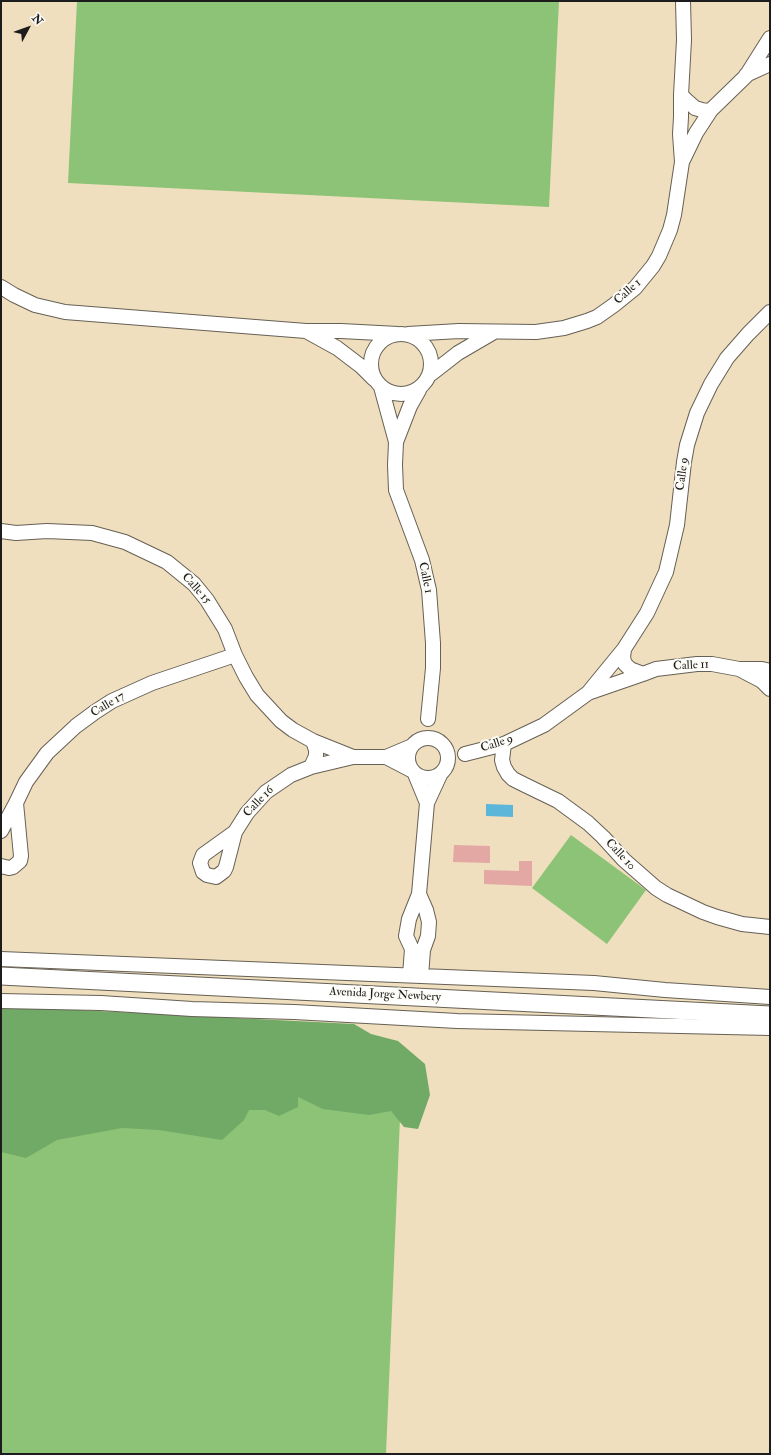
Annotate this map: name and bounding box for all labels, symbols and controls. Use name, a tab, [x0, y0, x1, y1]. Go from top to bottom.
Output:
north arrow	[8, 8, 48, 48]
text: N	[29, 12, 46, 28]
street label: Calle 1	[611, 276, 645, 308]
street label: Calle 9	[674, 456, 692, 492]
street label: Calle 1	[415, 561, 435, 595]
street label: Calle 15	[178, 570, 214, 608]
street label: Calle 11	[673, 658, 709, 674]
street label: Calle 17	[88, 689, 128, 721]
street label: Calle 9	[479, 732, 515, 756]
street label: Calle 16	[241, 783, 277, 821]
street label: Calle 10	[602, 836, 638, 874]
street label: Avenida Jorge Newbery	[329, 985, 441, 1005]

